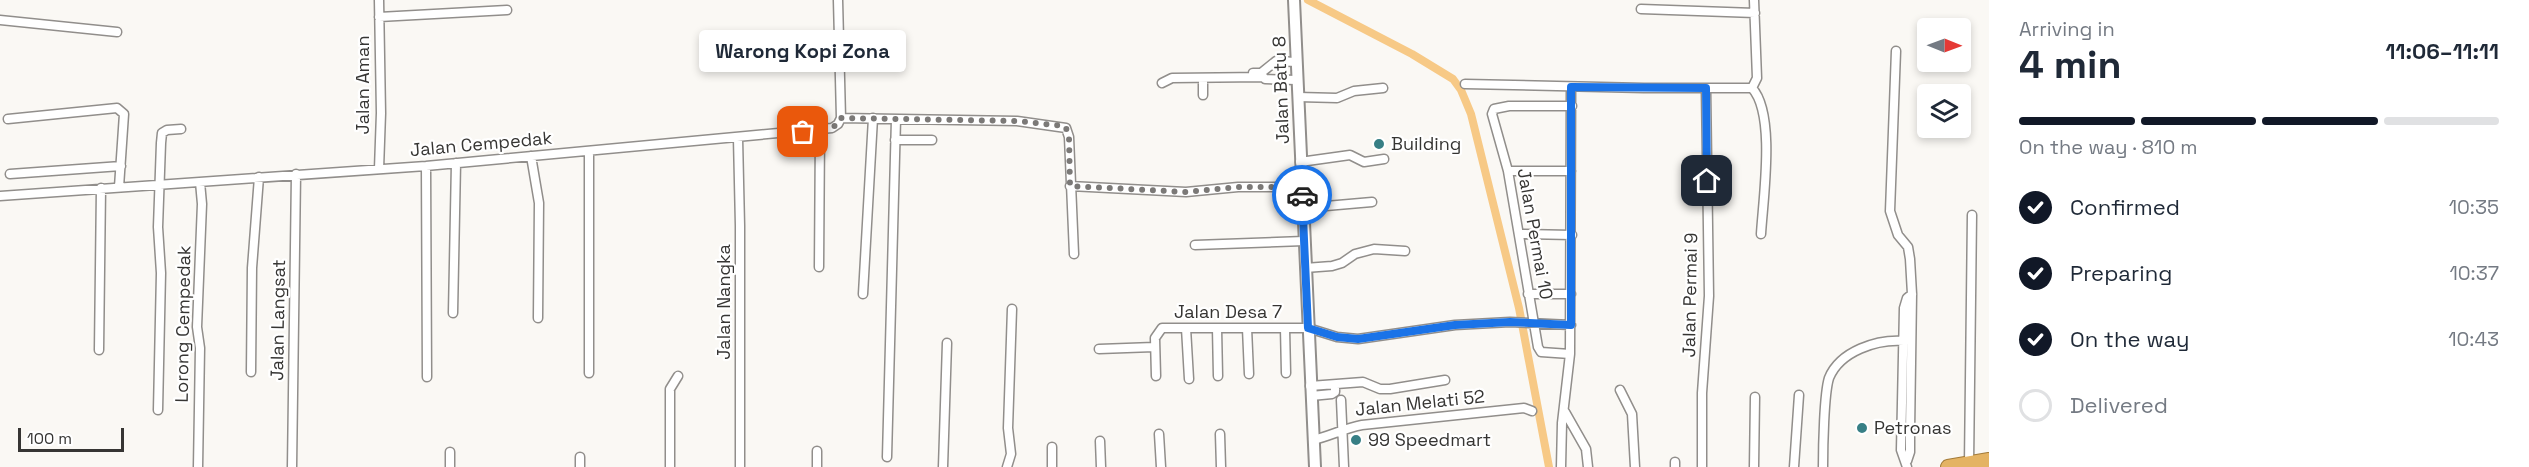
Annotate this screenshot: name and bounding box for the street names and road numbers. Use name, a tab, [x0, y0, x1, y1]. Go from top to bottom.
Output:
street label: Jalan Aman	[351, 36, 374, 134]
street label: Jalan Batu 8	[1267, 36, 1294, 144]
street label: Jalan Cempedak	[409, 126, 553, 161]
street label: Jalan Permai 10	[1513, 166, 1558, 301]
street label: Jalan Permai 9	[1677, 232, 1702, 358]
street label: Jalan Nangka	[712, 244, 735, 360]
street label: Lorong Cempedak	[170, 245, 195, 403]
street label: Jalan Langsat	[265, 259, 290, 381]
street label: Jalan Desa 7	[1174, 300, 1282, 323]
street label: Jalan Melati 52	[1354, 384, 1486, 421]

